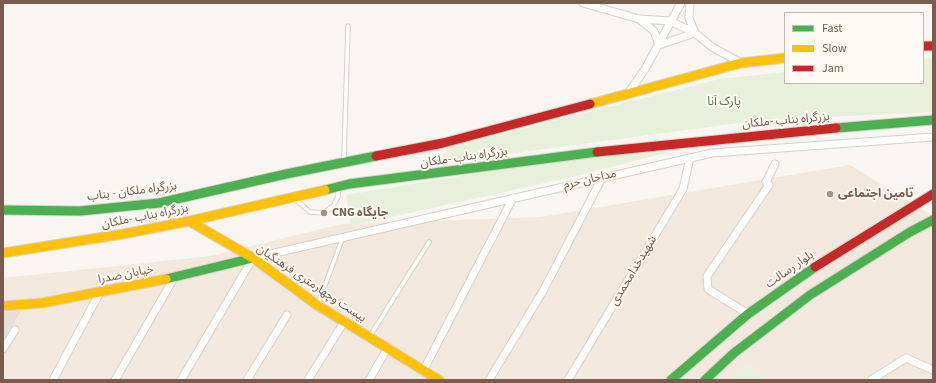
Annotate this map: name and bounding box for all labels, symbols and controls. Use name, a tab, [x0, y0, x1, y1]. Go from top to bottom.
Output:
legend	[784, 12, 924, 84]
text: Fast	[822, 20, 842, 37]
text: Slow	[822, 40, 847, 57]
text: Jam	[822, 60, 844, 77]
park label: پارک آنا	[707, 95, 741, 109]
street label: بزرگراه بناب -ملکان	[742, 110, 830, 132]
street label: بزرگراه بناب -ملکان	[419, 145, 509, 171]
street label: مداحان حرم	[562, 167, 618, 193]
street label: بزرگراه ملکان - بناب	[86, 179, 178, 205]
place label: تامین اجتماعی	[838, 187, 913, 201]
marker: تامین اجتماعی	[825, 189, 835, 199]
street label: بزرگراه بناب -ملکان	[100, 202, 190, 232]
place label: CNG جایگاه	[332, 206, 388, 220]
marker: CNG جایگاه	[319, 208, 329, 218]
street label: شهیدخدامحمدی	[607, 233, 661, 309]
street label: بیست وچهارمتری فرهنگیان	[253, 242, 369, 326]
street label: بلوار رسالت	[763, 248, 817, 292]
street label: خیابان صدرا	[97, 263, 155, 287]

